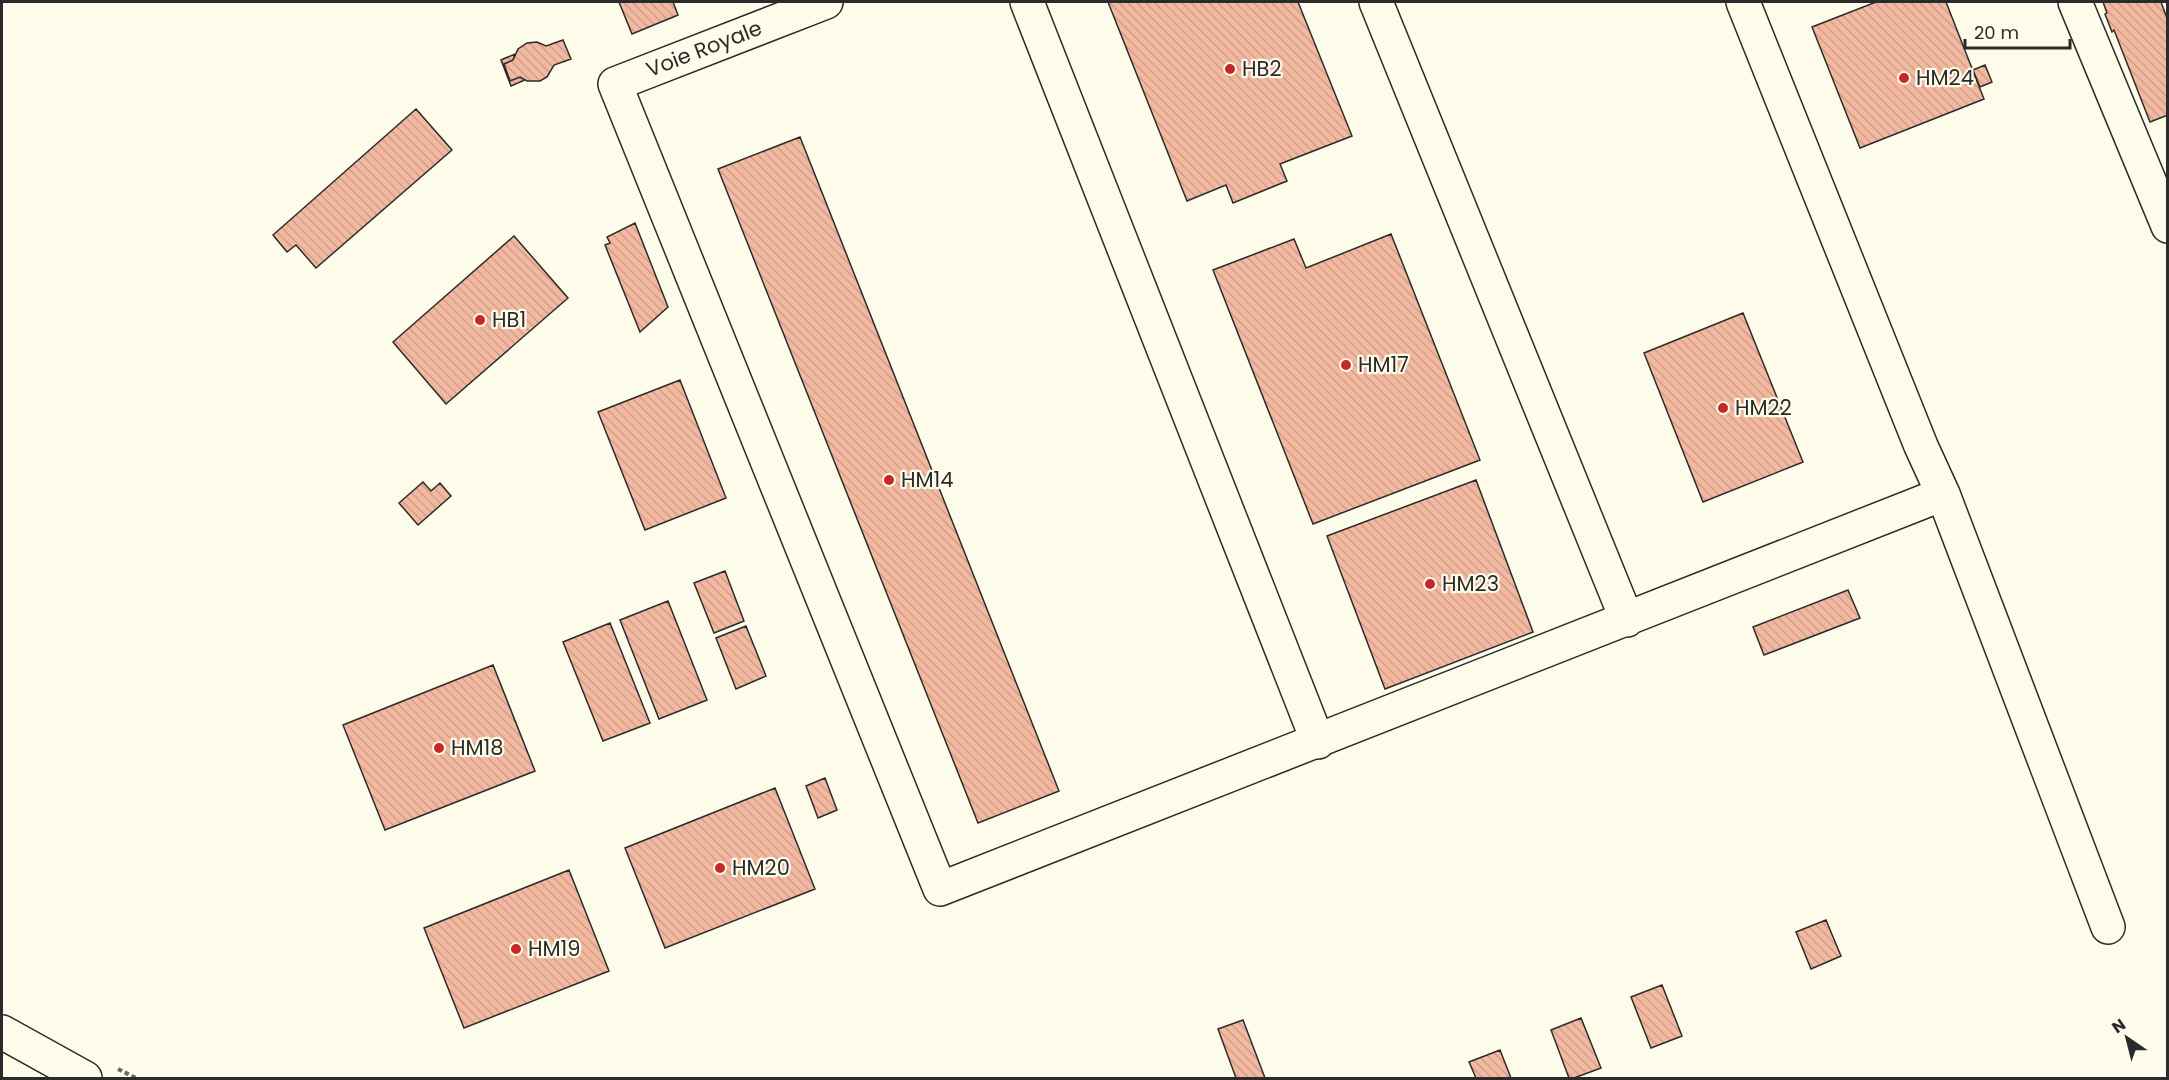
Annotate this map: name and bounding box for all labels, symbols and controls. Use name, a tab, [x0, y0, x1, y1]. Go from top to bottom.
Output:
scale bar	[1965, 12, 2070, 50]
street label: Voie Royale	[642, 13, 766, 84]
text: 20 m	[1974, 20, 2019, 45]
place label: HB2	[1242, 54, 1281, 83]
marker: HB2	[1223, 62, 1237, 76]
place label: HM24	[1916, 63, 1974, 92]
marker: HM24	[1897, 71, 1911, 85]
place label: HB1	[492, 305, 526, 334]
marker: HB1	[473, 313, 487, 327]
place label: HM17	[1358, 350, 1409, 379]
marker: HM17	[1339, 358, 1353, 372]
place label: HM22	[1735, 393, 1792, 422]
marker: HM22	[1716, 401, 1730, 415]
place label: HM14	[901, 465, 954, 494]
marker: HM14	[882, 473, 896, 487]
place label: HM23	[1442, 569, 1499, 598]
marker: HM23	[1423, 577, 1437, 591]
place label: HM18	[451, 733, 504, 762]
marker: HM18	[432, 741, 446, 755]
place label: HM20	[732, 853, 790, 882]
marker: HM20	[713, 861, 727, 875]
place label: HM19	[528, 934, 581, 963]
marker: HM19	[509, 942, 523, 956]
north arrow	[2097, 1008, 2157, 1068]
text: N	[2107, 1013, 2130, 1039]

